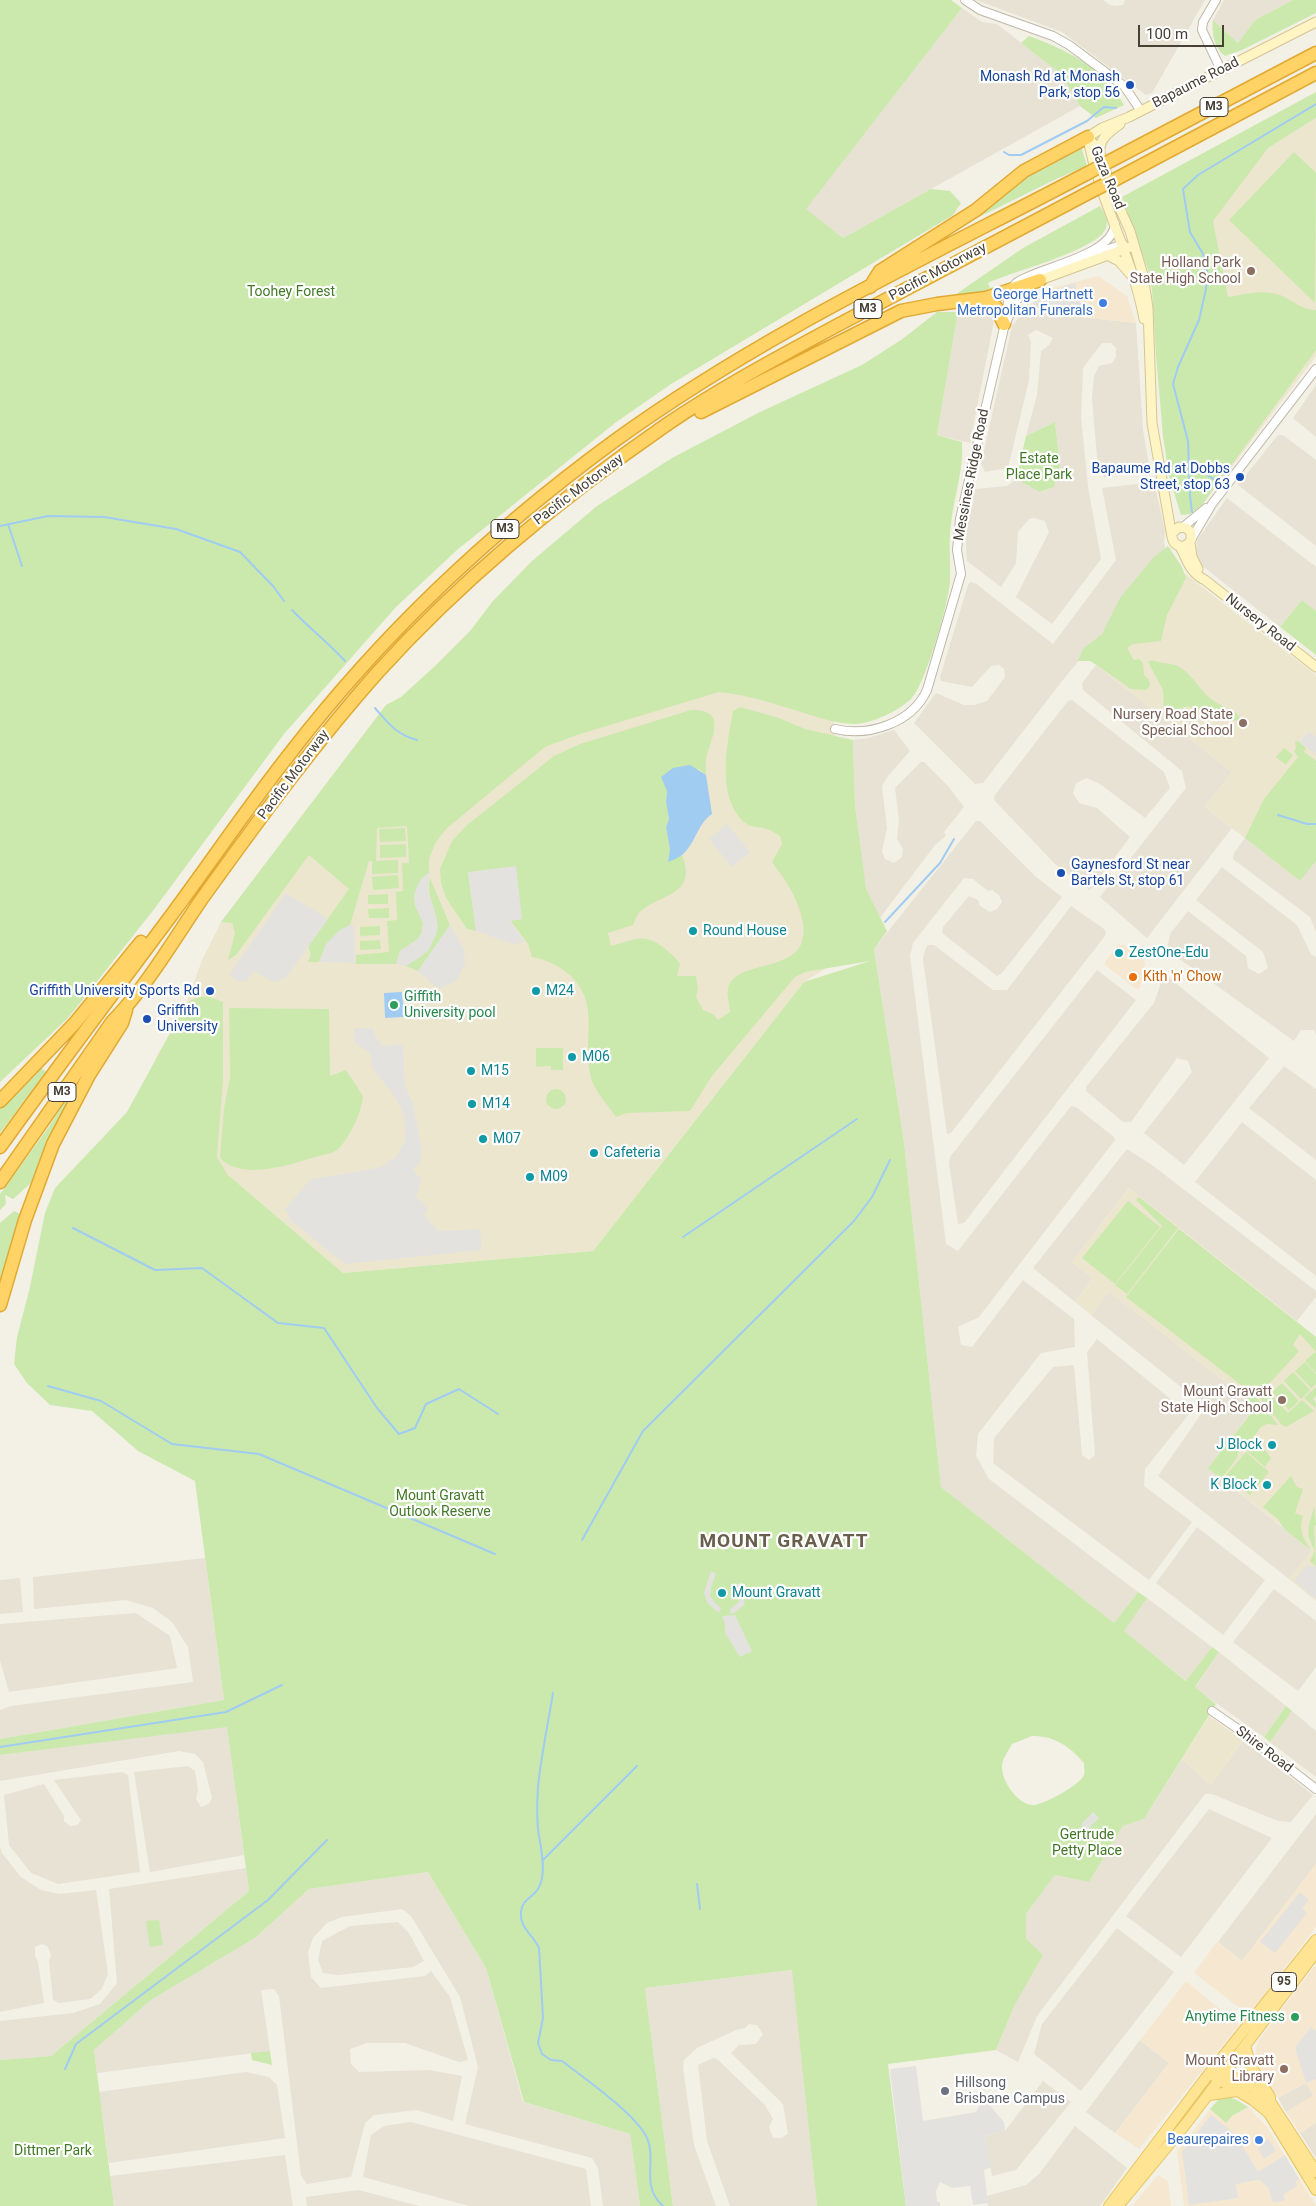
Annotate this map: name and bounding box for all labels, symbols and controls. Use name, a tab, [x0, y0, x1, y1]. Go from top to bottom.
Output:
scale bar	[1141, 15, 1227, 47]
text: 100 m	[1146, 25, 1188, 43]
street label: Bapaume Road	[1150, 54, 1242, 112]
place label: Monash Rd at Monash Park, stop 56	[980, 69, 1120, 102]
marker: Monash Rd at Monash Park, stop 56	[1124, 79, 1136, 91]
road number: M3	[1200, 98, 1228, 116]
street label: Gaza Road	[1086, 144, 1128, 212]
street label: Pacific Motorway	[886, 239, 990, 305]
place label: Holland Park State High School	[1130, 255, 1241, 288]
marker: Holland Park State High School	[1245, 265, 1257, 277]
park label: Toohey Forest	[247, 284, 335, 300]
place label: George Hartnett Metropolitan Funerals	[957, 287, 1093, 320]
marker: George Hartnett Metropolitan Funerals	[1097, 297, 1109, 309]
road number: M3	[854, 300, 882, 318]
street label: Messines Ridge Road	[951, 408, 993, 542]
street label: Pacific Motorway	[531, 451, 627, 529]
park label: Estate Place Park	[1006, 451, 1072, 484]
place label: Bapaume Rd at Dobbs Street, stop 63	[1092, 461, 1230, 494]
marker: Bapaume Rd at Dobbs Street, stop 63	[1234, 471, 1246, 483]
road number: M3	[491, 520, 519, 538]
street label: Nursery Road	[1222, 590, 1298, 656]
place label: Nursery Road State Special School	[1113, 707, 1233, 740]
marker: Nursery Road State Special School	[1237, 717, 1249, 729]
street label: Pacific Motorway	[255, 727, 333, 823]
place label: Gaynesford St near Bartels St, stop 61	[1071, 857, 1190, 890]
marker: Gaynesford St near Bartels St, stop 61	[1055, 867, 1067, 879]
place label: Round House	[703, 923, 787, 939]
marker: Round House	[687, 925, 699, 937]
place label: ZestOne-Edu	[1129, 945, 1209, 961]
marker: ZestOne-Edu	[1113, 947, 1125, 959]
place label: Kith 'n' Chow	[1143, 969, 1222, 985]
marker: Kith 'n' Chow	[1127, 971, 1139, 983]
place label: Griffith University Sports Rd	[29, 983, 200, 999]
place label: M24	[546, 983, 574, 999]
marker: Griffith University Sports Rd	[204, 985, 216, 997]
marker: M24	[530, 985, 542, 997]
place label: Giffith University pool	[404, 989, 496, 1022]
marker: Giffith University pool	[388, 999, 400, 1011]
place label: Griffith University	[157, 1003, 218, 1036]
marker: Griffith University	[141, 1013, 153, 1025]
place label: M06	[582, 1049, 610, 1065]
marker: M06	[566, 1051, 578, 1063]
place label: M15	[481, 1063, 509, 1079]
marker: M15	[465, 1065, 477, 1077]
road number: M3	[48, 1082, 76, 1102]
place label: M14	[482, 1096, 510, 1112]
marker: M14	[466, 1098, 478, 1110]
place label: M07	[493, 1131, 521, 1147]
marker: M07	[477, 1133, 489, 1145]
place label: Cafeteria	[604, 1145, 661, 1161]
marker: Cafeteria	[588, 1147, 600, 1159]
place label: M09	[540, 1169, 568, 1185]
marker: M09	[524, 1171, 536, 1183]
place label: Mount Gravatt State High School	[1161, 1384, 1272, 1416]
marker: Mount Gravatt State High School	[1276, 1394, 1288, 1406]
place label: J Block	[1216, 1437, 1262, 1453]
marker: J Block	[1266, 1439, 1278, 1451]
place label: K Block	[1210, 1477, 1257, 1493]
marker: K Block	[1261, 1479, 1273, 1491]
park label: Mount Gravatt Outlook Reserve	[389, 1488, 491, 1520]
district label: MOUNT GRAVATT	[698, 1531, 870, 1553]
place label: Mount Gravatt	[732, 1585, 821, 1601]
marker: Mount Gravatt	[716, 1587, 728, 1599]
street label: Shire Road	[1232, 1723, 1296, 1777]
park label: Gertrude Petty Place	[1052, 1827, 1122, 1860]
road number: 95	[1272, 1972, 1296, 1991]
place label: Anytime Fitness	[1185, 2009, 1285, 2025]
marker: Anytime Fitness	[1289, 2011, 1301, 2023]
place label: Mount Gravatt Library	[1185, 2053, 1274, 2086]
marker: Mount Gravatt Library	[1278, 2063, 1290, 2075]
place label: Hillsong Brisbane Campus	[955, 2075, 1065, 2108]
marker: Hillsong Brisbane Campus	[939, 2085, 951, 2097]
place label: Beaurepaires	[1167, 2132, 1249, 2148]
marker: Beaurepaires	[1253, 2134, 1265, 2146]
park label: Dittmer Park	[14, 2143, 92, 2159]

